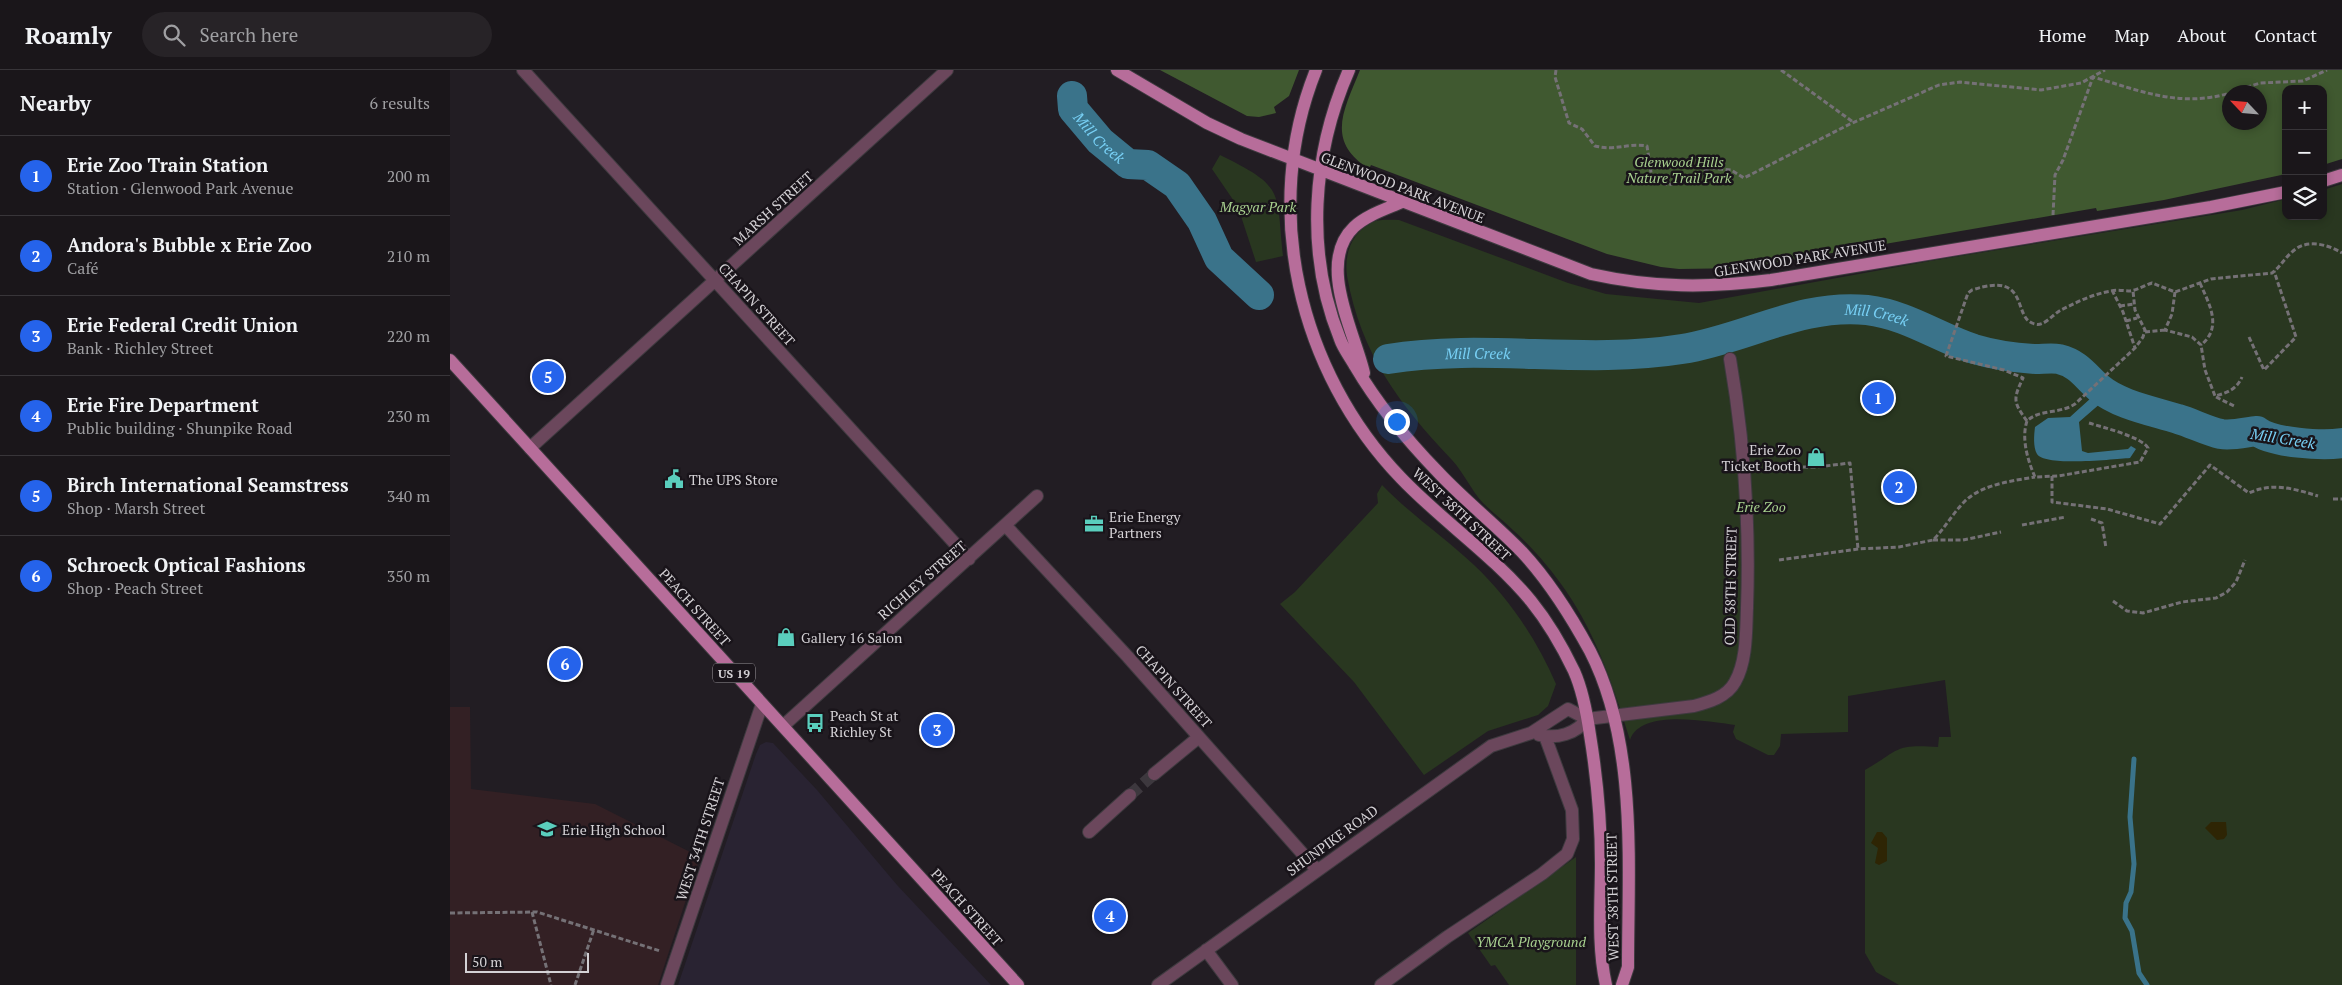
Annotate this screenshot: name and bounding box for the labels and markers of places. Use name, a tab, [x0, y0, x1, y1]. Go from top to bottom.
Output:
pin: 5	[532, 358, 564, 396]
pin: 1	[1862, 379, 1894, 417]
place label: Erie Zoo Ticket Booth	[1722, 440, 1801, 475]
shop icon: Erie Zoo Ticket Booth	[1805, 446, 1827, 468]
public building icon: The UPS Store	[663, 468, 685, 490]
pin: 2	[1883, 468, 1915, 506]
place label: The UPS Store	[689, 470, 778, 489]
place label: Erie Energy Partners	[1109, 507, 1181, 542]
office icon: Erie Energy Partners	[1083, 513, 1105, 535]
shop icon: Gallery 16 Salon	[775, 626, 797, 648]
place label: Gallery 16 Salon	[801, 628, 903, 647]
pin: 6	[549, 645, 581, 683]
place label: Peach St at Richley St	[830, 706, 899, 741]
pin: 3	[921, 711, 953, 749]
bus stop icon: Peach St at Richley St	[804, 712, 826, 734]
school or university icon: Erie High School	[536, 818, 558, 840]
place label: Erie High School	[562, 820, 666, 839]
pin: 4	[1094, 897, 1126, 935]

